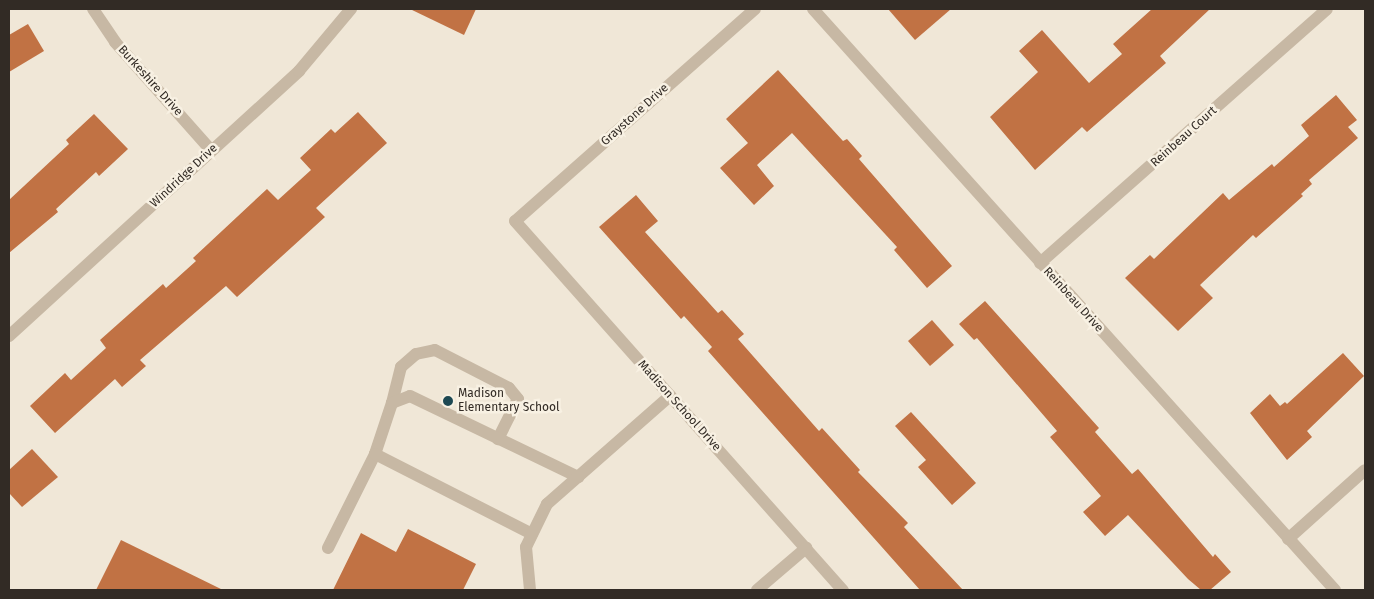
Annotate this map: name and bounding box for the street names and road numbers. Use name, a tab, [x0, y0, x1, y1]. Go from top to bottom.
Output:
street label: Burkeshire Drive	[115, 43, 185, 119]
street label: Graystone Drive	[598, 81, 672, 149]
street label: Reinbeau Court	[1148, 104, 1220, 170]
street label: Windridge Drive	[147, 141, 221, 211]
street label: Reinbeau Drive	[1040, 265, 1106, 335]
street label: Madison School Drive	[634, 358, 724, 454]

